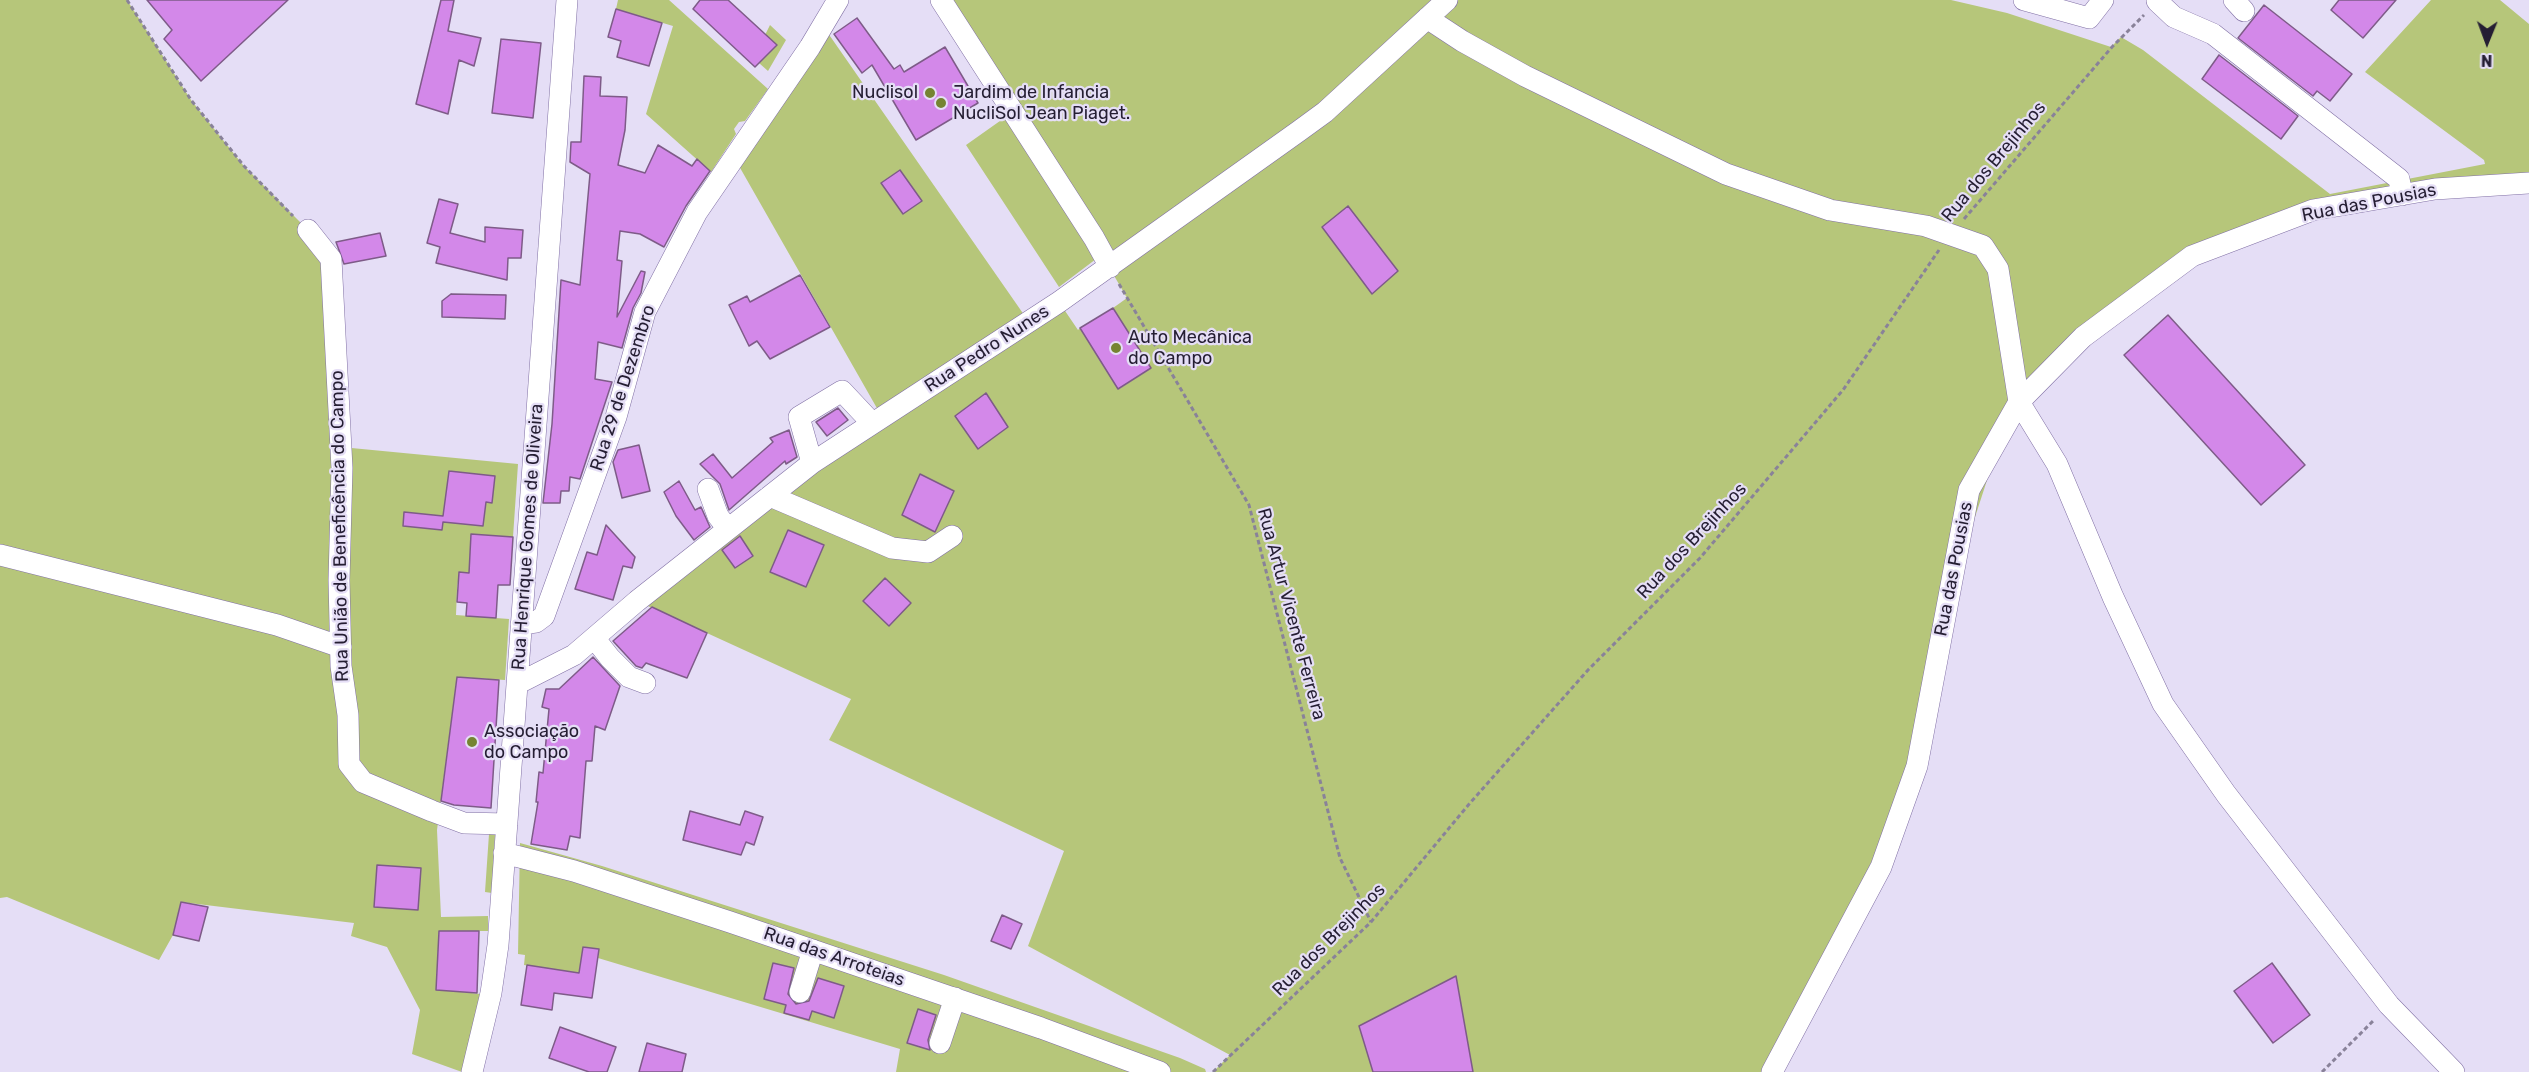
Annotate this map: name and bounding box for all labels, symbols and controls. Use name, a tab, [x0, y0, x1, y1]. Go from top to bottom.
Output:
north arrow	[2457, 12, 2517, 72]
text: N	[2481, 51, 2493, 70]
place label: Nuclisol	[852, 82, 918, 104]
place label: Jardim de Infancia NucliSol Jean Piaget.	[953, 82, 1130, 124]
marker: Nuclisol	[923, 86, 937, 100]
marker: Jardim de Infancia NucliSol Jean Piaget.	[934, 96, 948, 110]
street label: Rua dos Brejinhos	[1937, 97, 2051, 227]
street label: Rua das Pousias	[2300, 179, 2438, 227]
street label: Rua Pedro Nunes	[921, 301, 1053, 397]
street label: Rua 29 de Dezembro	[586, 302, 660, 474]
place label: Auto Mecânica do Campo	[1128, 327, 1252, 370]
marker: Auto Mecânica do Campo	[1109, 341, 1123, 355]
street label: Rua União de Beneficência do Campo	[326, 370, 354, 682]
street label: Rua Henrique Gomes de Oliveira	[508, 403, 548, 671]
street label: Rua dos Brejinhos	[1633, 479, 1751, 603]
street label: Rua das Pousias	[1930, 500, 1978, 638]
street label: Rua Artur Vicente Ferreira	[1252, 506, 1330, 722]
place label: Associação do Campo	[484, 721, 579, 764]
marker: Associação do Campo	[465, 735, 479, 749]
street label: Rua dos Brejinhos	[1268, 879, 1390, 1001]
street label: Rua das Arroteias	[761, 923, 907, 991]

